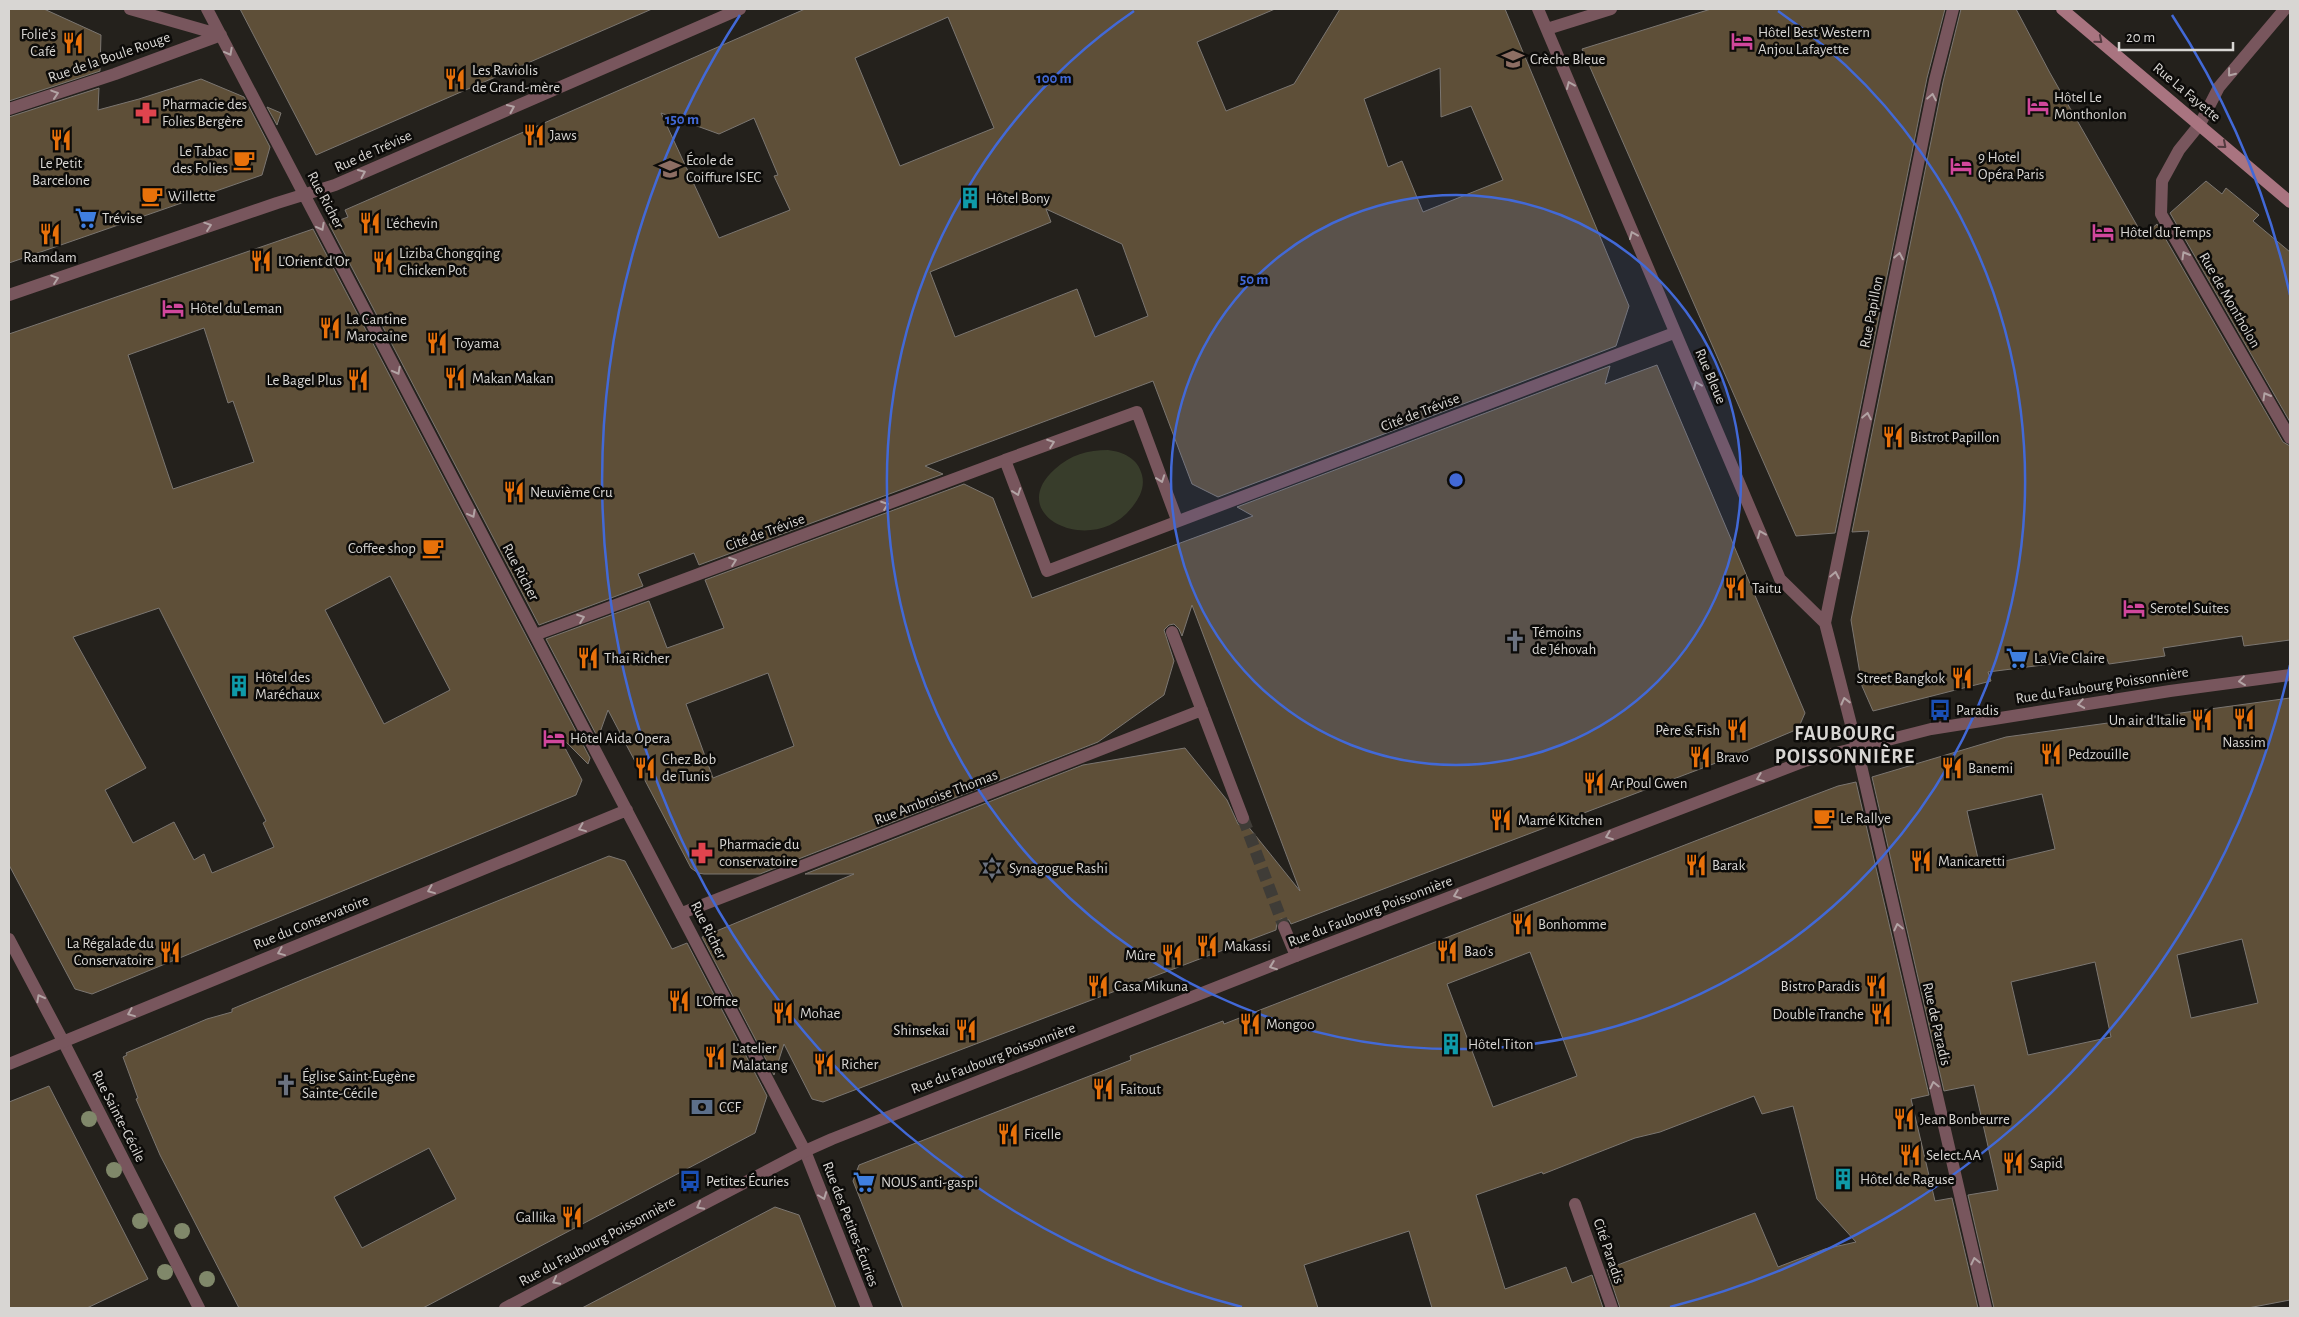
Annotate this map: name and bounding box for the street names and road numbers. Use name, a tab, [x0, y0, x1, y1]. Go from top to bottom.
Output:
street label: Rue de la Boule Rouge	[46, 29, 172, 85]
street label: Rue La Fayette	[2150, 60, 2223, 125]
street label: Rue de Trévise	[332, 128, 414, 175]
street label: Rue Richer	[304, 169, 347, 231]
street label: Rue de Montholon	[2196, 250, 2263, 350]
street label: Rue Papillon	[1857, 275, 1886, 349]
street label: Rue Bleue	[1692, 346, 1729, 406]
street label: Cité de Trévise	[1379, 391, 1462, 434]
street label: Cité de Trévise	[724, 511, 807, 554]
street label: Rue Richer	[499, 541, 542, 603]
street label: Rue du Faubourg Poissonnière	[2015, 664, 2190, 707]
street label: Rue Ambroise Thomas	[873, 767, 1000, 828]
street label: Rue du Faubourg Poissonnière	[1286, 873, 1455, 950]
street label: Rue du Conservatoire	[251, 892, 371, 953]
street label: Rue Richer	[688, 899, 729, 962]
street label: Rue de Paradis	[1920, 981, 1953, 1067]
street label: Rue du Faubourg Poissonnière	[909, 1020, 1078, 1097]
street label: Rue Sainte-Cécile	[89, 1068, 148, 1165]
street label: Rue des Petites-Écuries	[820, 1159, 883, 1289]
street label: Rue du Faubourg Poissonnière	[516, 1194, 678, 1289]
street label: Cité Paradis	[1590, 1216, 1627, 1286]

